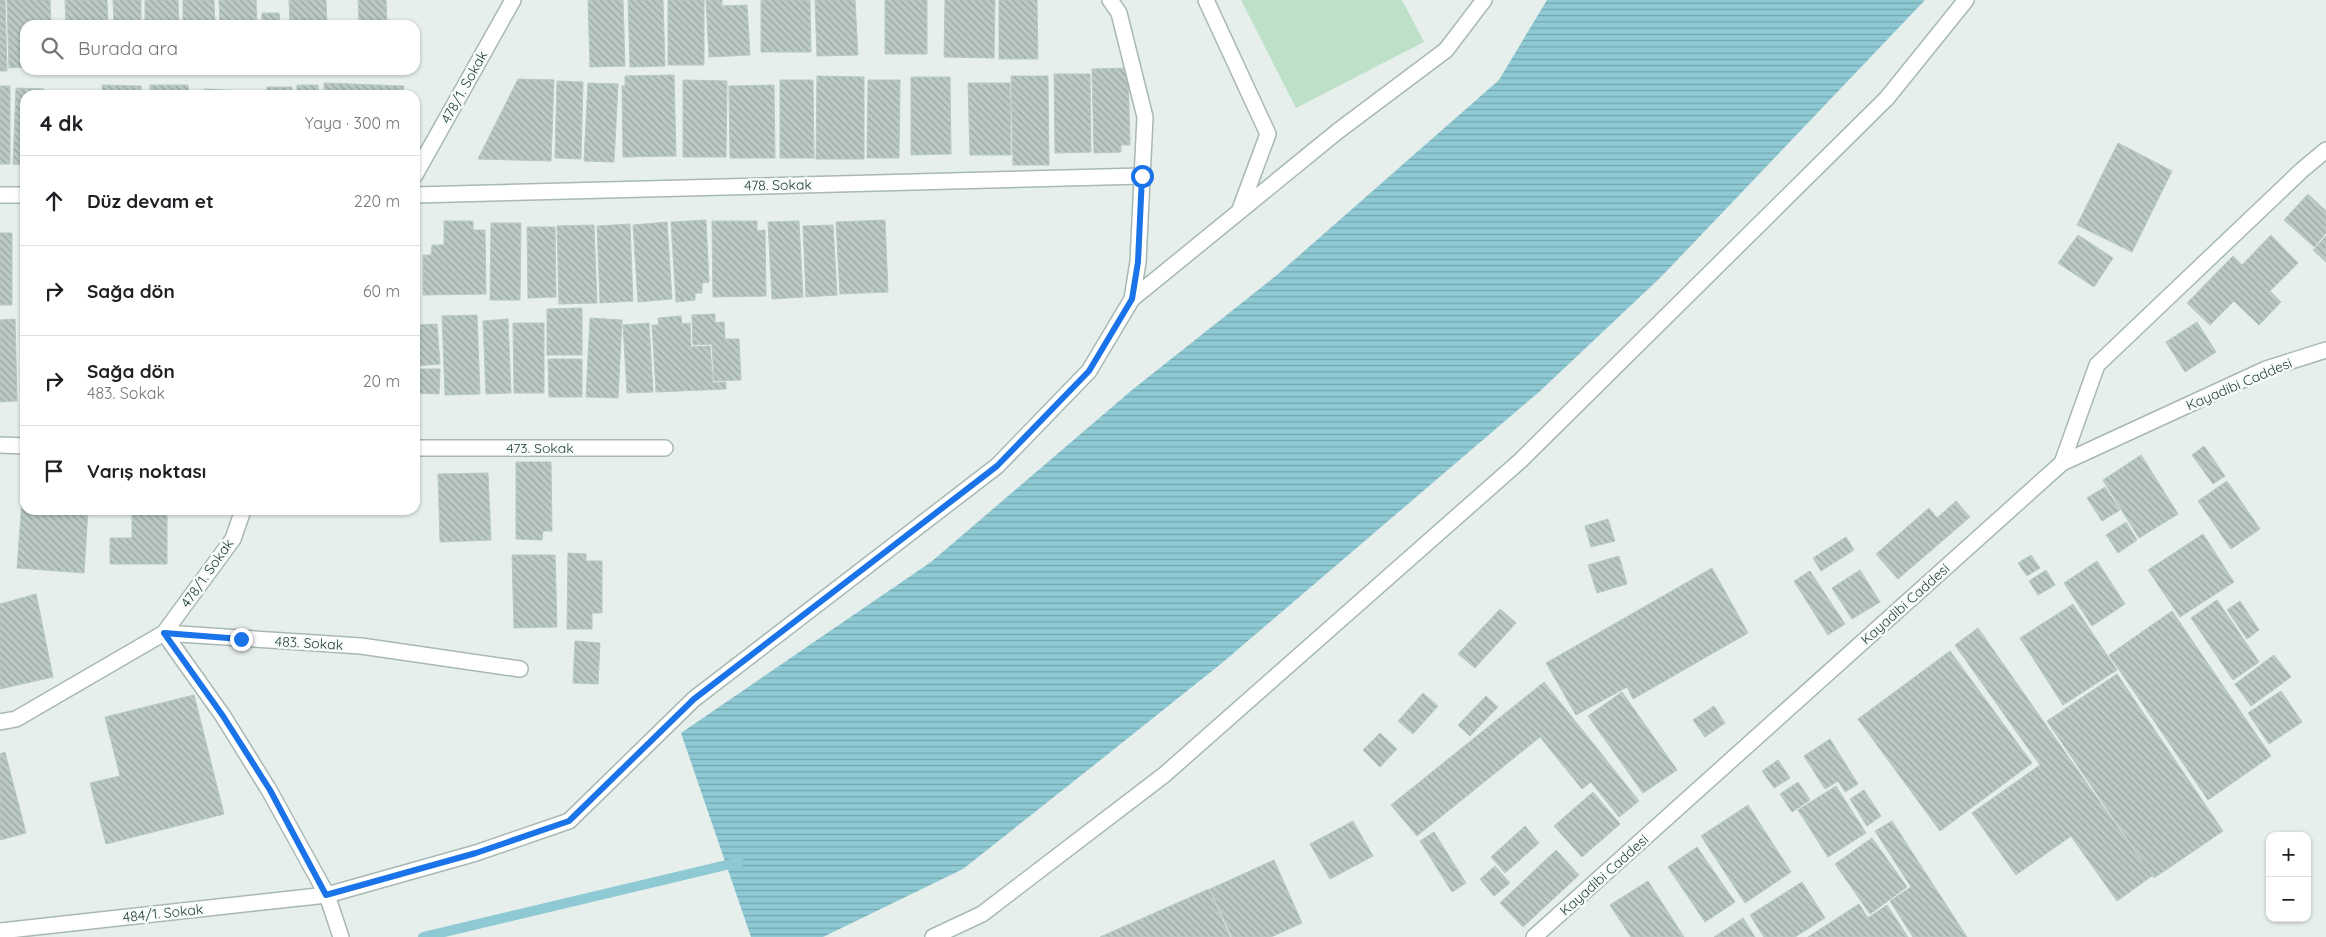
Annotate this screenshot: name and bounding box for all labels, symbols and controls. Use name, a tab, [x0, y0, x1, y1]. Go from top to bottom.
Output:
search box	[20, 20, 420, 75]
icon: search	[38, 34, 66, 62]
text: Burada ara	[78, 36, 178, 60]
street label: 478/1. Sokak	[437, 48, 491, 126]
text: 4 dk	[40, 110, 83, 136]
text: Yaya · 300 m	[305, 113, 400, 133]
route start	[1131, 165, 1154, 188]
street label: 478. Sokak	[744, 175, 812, 195]
icon: ahead	[40, 187, 68, 215]
text: Düz devam et	[87, 189, 214, 213]
text: 220 m	[354, 191, 400, 211]
icon: right	[40, 277, 68, 305]
text: Sağa dön	[87, 279, 175, 303]
text: 60 m	[363, 281, 400, 301]
street label: Kayadibi Caddesi	[2183, 354, 2295, 414]
text: Sağa dön	[87, 359, 175, 383]
icon: right	[40, 367, 68, 395]
text: 20 m	[363, 371, 400, 391]
text: 483. Sokak	[87, 383, 165, 403]
street label: 473. Sokak	[506, 439, 574, 457]
icon: arrive	[40, 457, 68, 485]
text: Varış noktası	[87, 459, 206, 483]
street label: 478/1. Sokak	[177, 535, 237, 611]
street label: Kayadibi Caddesi	[1857, 559, 1953, 649]
route end	[230, 628, 253, 651]
street label: 483. Sokak	[274, 632, 344, 654]
street label: Kayadibi Caddesi	[1556, 830, 1652, 920]
map controls	[2266, 832, 2311, 922]
button: +	[2266, 832, 2311, 877]
button: −	[2266, 877, 2311, 922]
street label: 484/1. Sokak	[122, 900, 204, 926]

